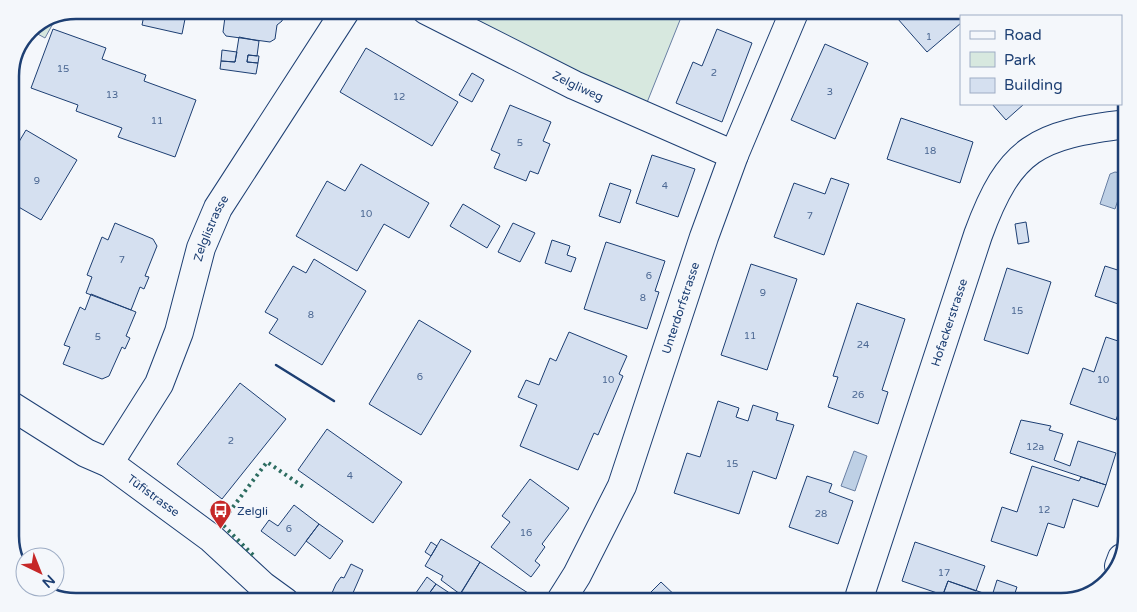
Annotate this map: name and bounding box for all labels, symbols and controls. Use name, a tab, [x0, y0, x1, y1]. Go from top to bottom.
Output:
legend	[960, 15, 1122, 105]
text: Road	[1004, 26, 1042, 44]
house number: 1	[926, 31, 932, 43]
text: Park	[1004, 51, 1036, 69]
house number: 15	[57, 63, 69, 75]
house number: 2	[711, 67, 717, 79]
street label: Zelgliweg	[550, 68, 606, 104]
text: Building	[1004, 76, 1063, 94]
house number: 3	[827, 86, 833, 98]
house number: 13	[106, 89, 118, 101]
house number: 12	[393, 91, 405, 103]
house number: 11	[151, 115, 163, 127]
house number: 5	[517, 137, 523, 149]
house number: 18	[924, 145, 936, 157]
house number: 9	[34, 175, 40, 187]
house number: 4	[662, 180, 668, 192]
street label: Zelglistrasse	[191, 192, 232, 263]
house number: 10	[360, 208, 372, 220]
house number: 7	[807, 210, 813, 222]
house number: 7	[119, 254, 125, 266]
street label: Unterdorfstrasse	[659, 260, 702, 356]
house number: 6	[646, 270, 652, 282]
street label: Hofackerstrasse	[928, 277, 970, 368]
house number: 9	[760, 287, 766, 299]
house number: 8	[640, 292, 646, 304]
house number: 15	[1011, 305, 1023, 317]
house number: 8	[308, 309, 314, 321]
house number: 11	[744, 330, 756, 342]
house number: 5	[95, 331, 101, 343]
house number: 24	[857, 339, 869, 351]
house number: 6	[417, 371, 423, 383]
house number: 10	[602, 374, 614, 386]
house number: 10	[1097, 374, 1109, 386]
house number: 26	[852, 389, 864, 401]
house number: 2	[228, 435, 234, 447]
house number: 12a	[1026, 441, 1044, 453]
house number: 15	[726, 458, 738, 470]
house number: 4	[347, 470, 353, 482]
street label: Tüfistrasse	[124, 472, 182, 520]
bus stop icon: Zelgli	[209, 499, 233, 530]
place label: Zelgli	[237, 504, 268, 518]
house number: 12	[1038, 504, 1050, 516]
house number: 28	[815, 508, 827, 520]
house number: 6	[286, 523, 292, 535]
house number: 16	[520, 527, 532, 539]
north arrow	[15, 547, 65, 597]
house number: 17	[938, 567, 950, 579]
text: N	[39, 571, 58, 591]

